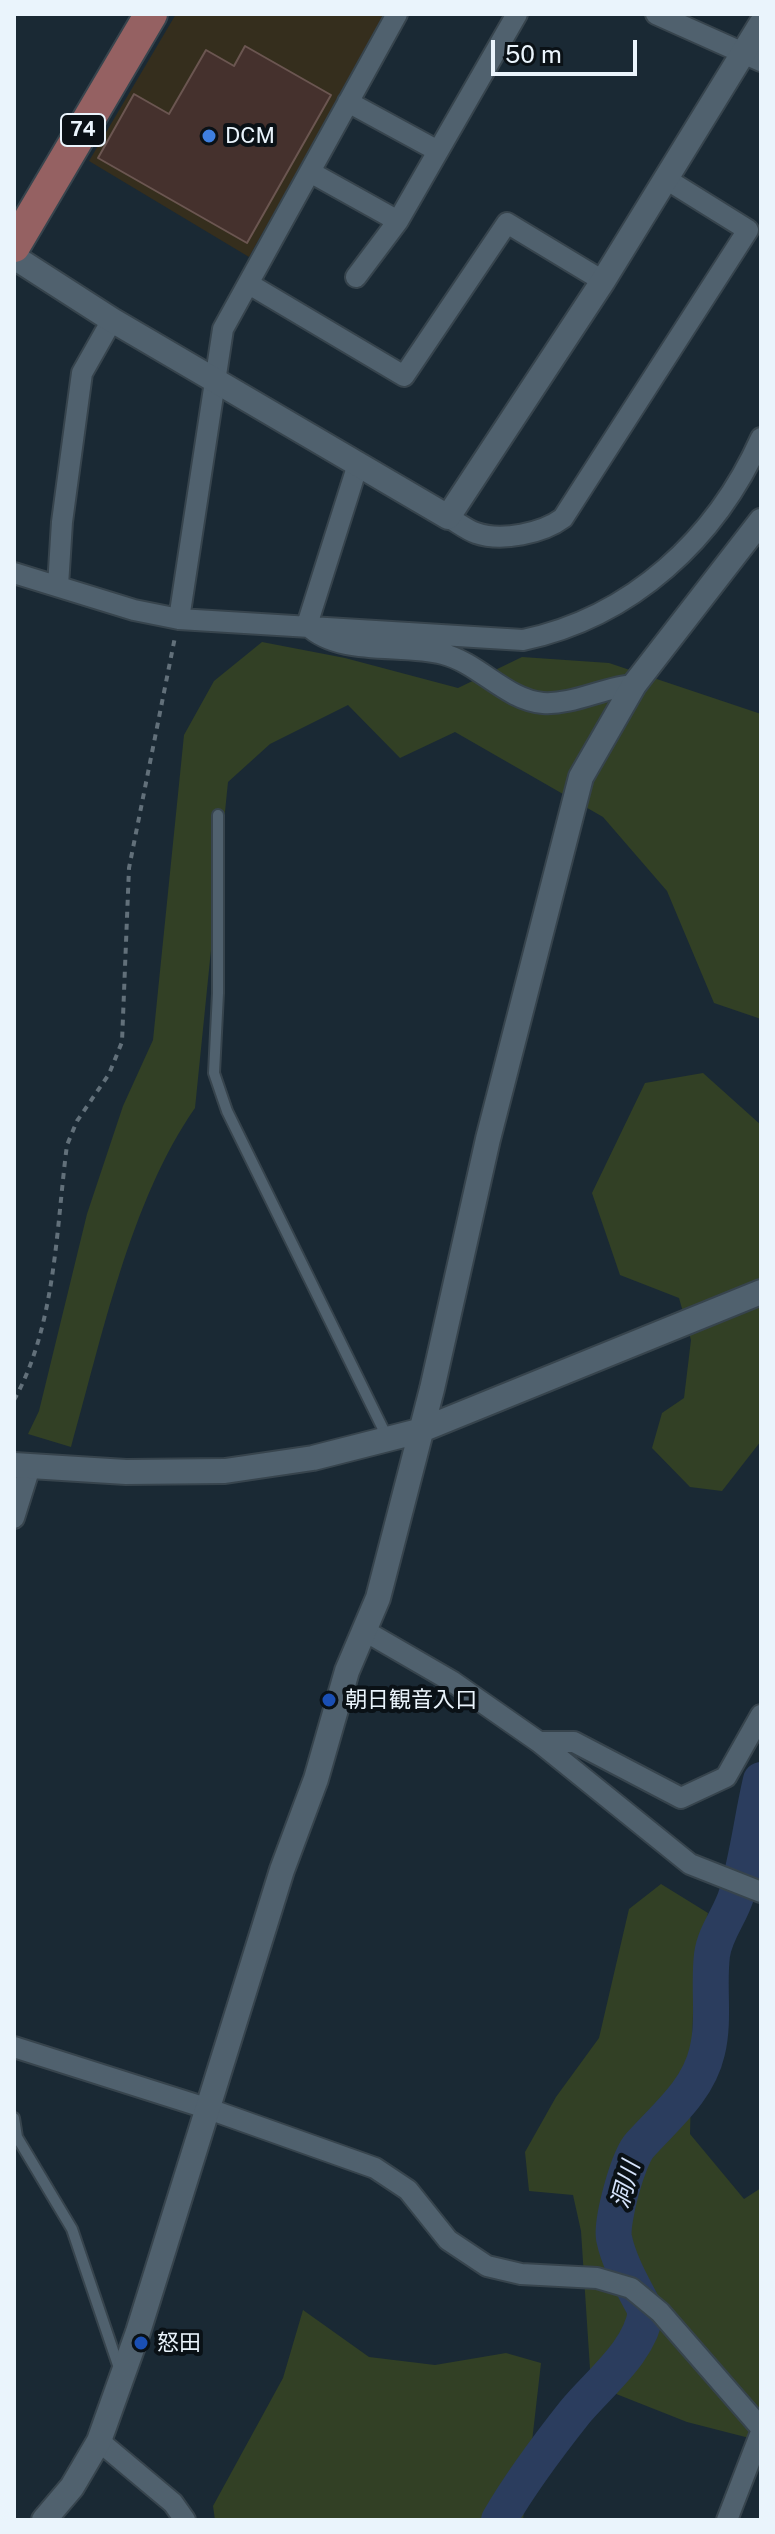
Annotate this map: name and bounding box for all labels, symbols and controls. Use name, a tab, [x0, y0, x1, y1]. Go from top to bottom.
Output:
scale bar	[495, 24, 641, 74]
text: 50 m	[505, 40, 562, 68]
road number: 74	[61, 114, 105, 146]
place label: DCM	[225, 123, 275, 149]
marker: DCM	[200, 127, 218, 145]
place label: 朝日観音入口	[345, 1687, 477, 1713]
marker: 朝日観音入口	[320, 1691, 338, 1709]
water label: 洞川	[606, 2158, 646, 2212]
place label: 怒田	[157, 2330, 201, 2356]
marker: 怒田	[132, 2334, 150, 2352]

